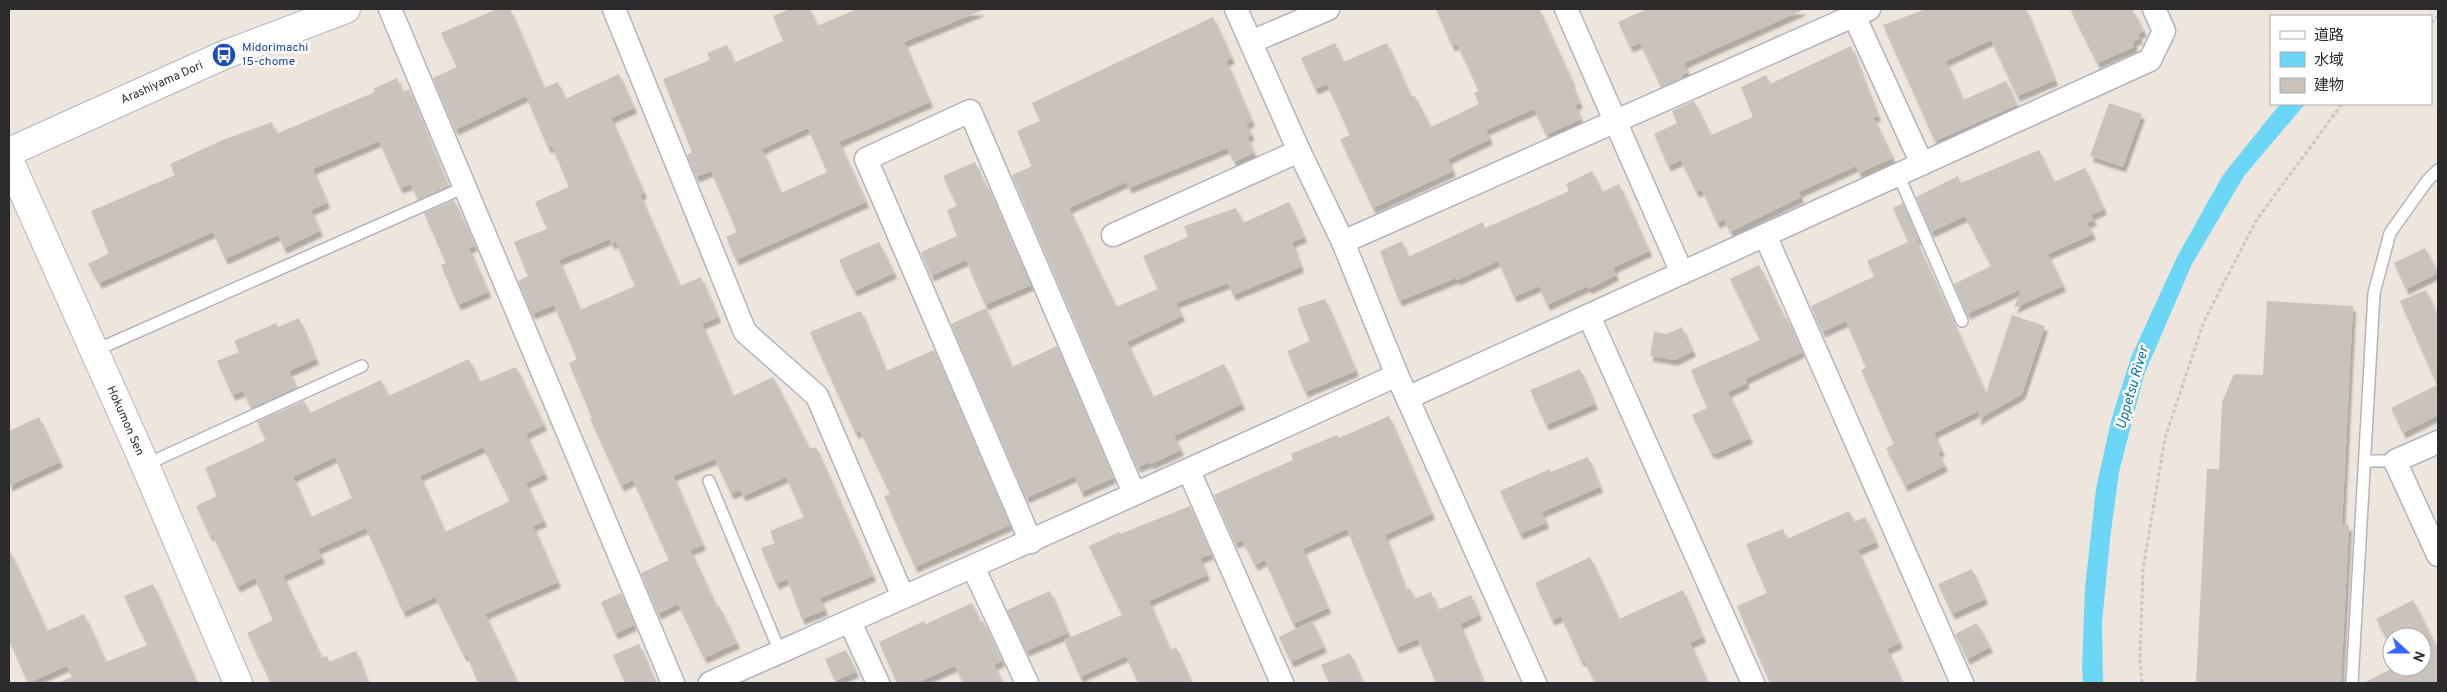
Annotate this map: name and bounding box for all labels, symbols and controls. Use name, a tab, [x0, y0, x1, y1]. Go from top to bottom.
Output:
legend	[2270, 15, 2432, 105]
text: 道路	[2314, 27, 2344, 46]
place label: Midorimachi 15-chome	[242, 40, 308, 70]
bus stop icon: Midorimachi 15-chome	[211, 42, 237, 68]
text: 水域	[2314, 52, 2344, 71]
street label: Arashiyama Dori	[118, 58, 206, 108]
text: 建物	[2314, 77, 2344, 96]
water label: Uppetsu River	[2113, 343, 2153, 431]
street label: Hokumon Sen	[102, 383, 148, 459]
north arrow	[2382, 627, 2432, 677]
text: N	[2408, 648, 2427, 664]

